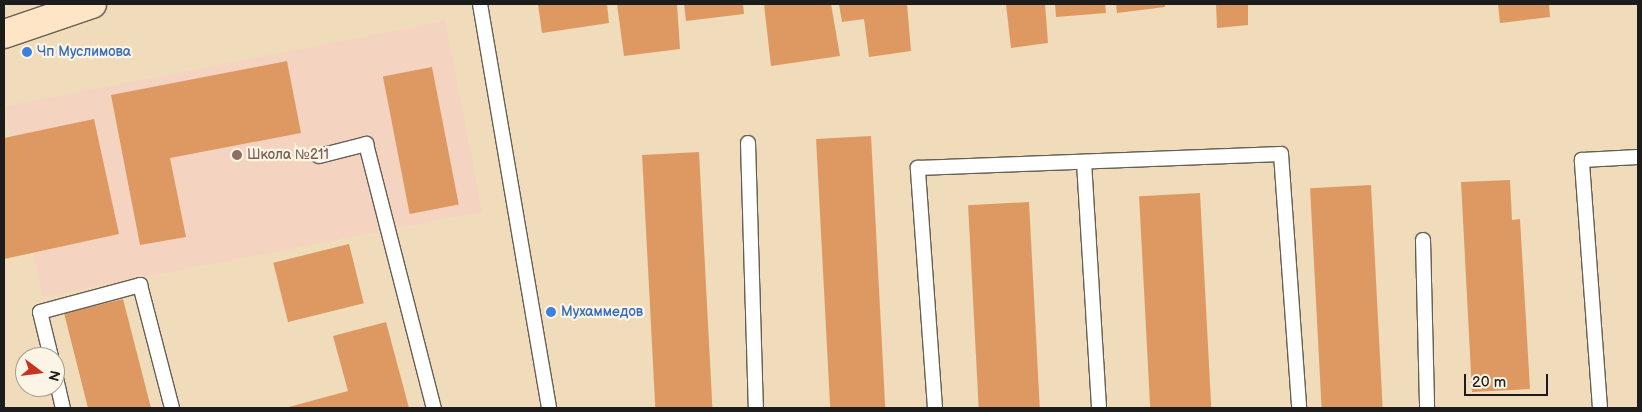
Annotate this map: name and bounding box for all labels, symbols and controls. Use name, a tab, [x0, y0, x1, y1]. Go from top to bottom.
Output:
place label: Чп Муслимова	[37, 44, 131, 60]
marker: Чп Муслимова	[21, 46, 33, 58]
place label: Школа №211	[247, 147, 329, 163]
marker: Школа №211	[231, 149, 243, 161]
place label: Мухаммедов	[561, 304, 643, 320]
marker: Мухаммедов	[545, 306, 557, 318]
north arrow	[15, 347, 65, 397]
scale bar	[1467, 364, 1551, 396]
text: N	[44, 368, 64, 383]
text: 20 m	[1472, 373, 1506, 392]

